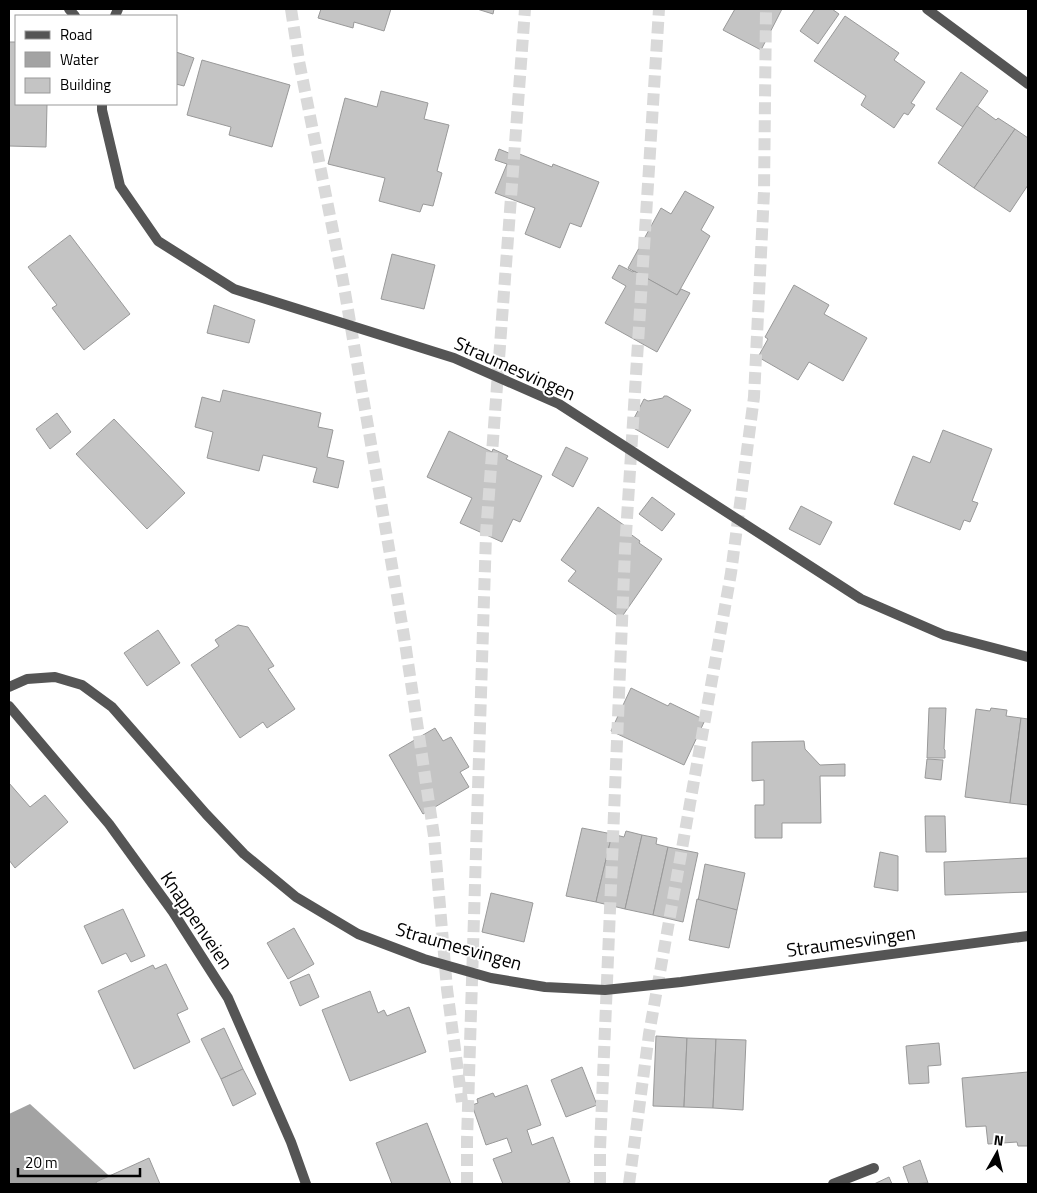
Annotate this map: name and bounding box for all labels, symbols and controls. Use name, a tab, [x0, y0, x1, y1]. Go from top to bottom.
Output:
legend	[15, 15, 178, 105]
text: Road	[60, 23, 92, 46]
text: Water	[60, 48, 99, 71]
text: Building	[60, 73, 111, 96]
street label: Straumesvingen	[450, 328, 581, 407]
street label: Knappenveien	[154, 865, 241, 975]
street label: Straumesvingen	[393, 914, 526, 977]
street label: Straumesvingen	[784, 917, 917, 964]
north arrow	[972, 1128, 1022, 1178]
text: N	[993, 1129, 1005, 1151]
scale bar	[18, 1146, 140, 1178]
text: 20 m	[25, 1151, 58, 1174]

